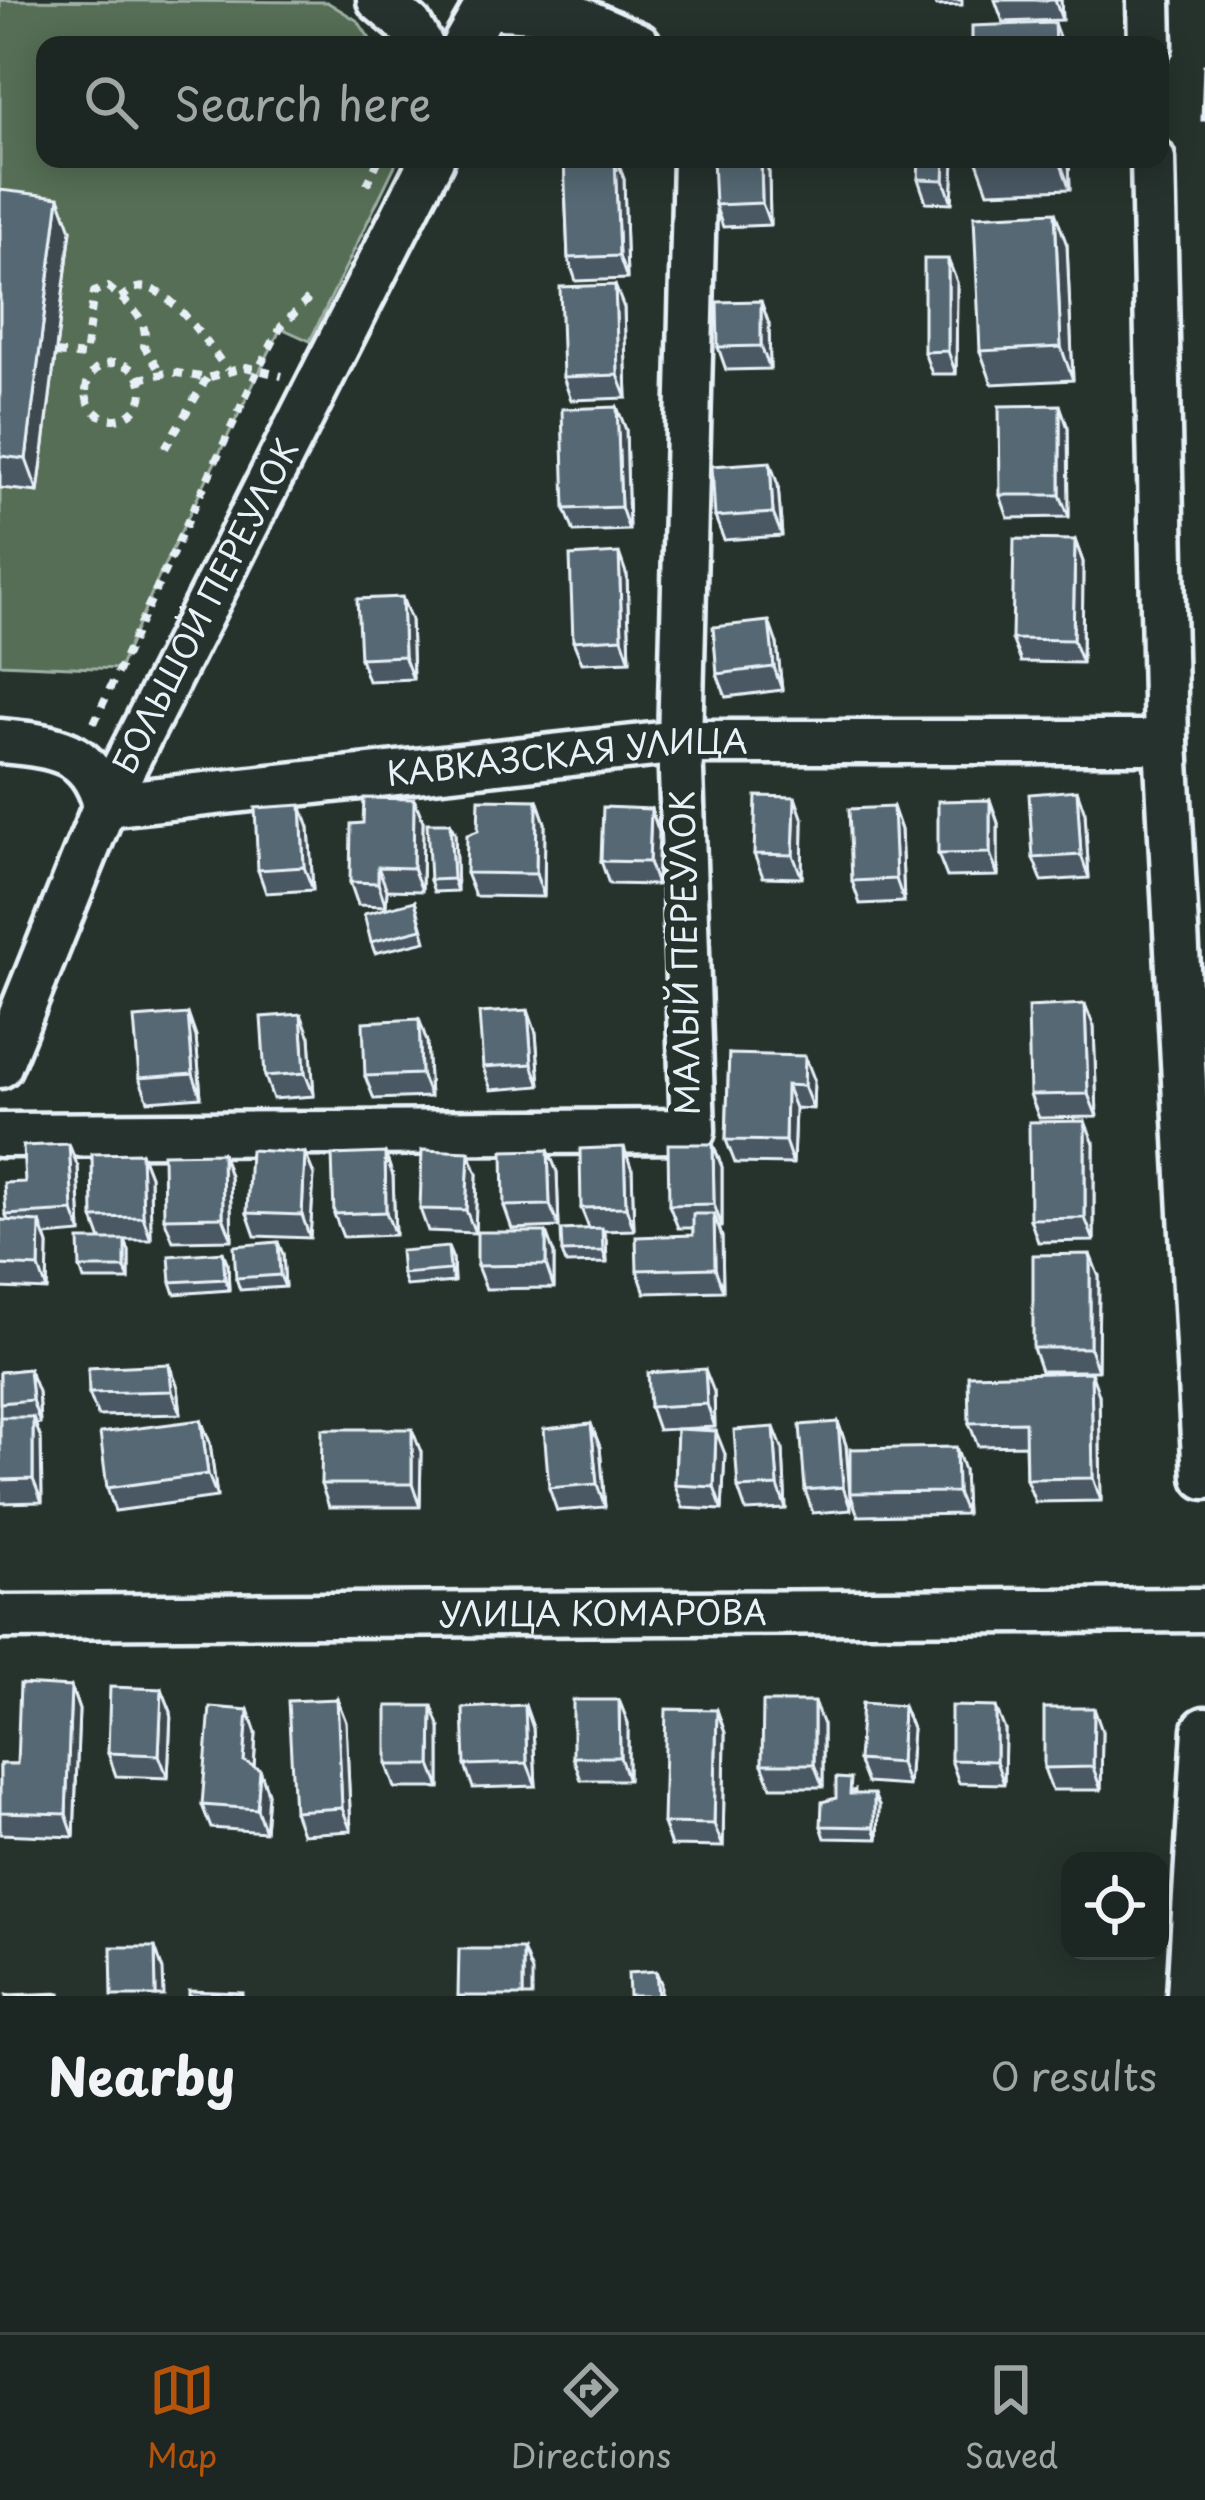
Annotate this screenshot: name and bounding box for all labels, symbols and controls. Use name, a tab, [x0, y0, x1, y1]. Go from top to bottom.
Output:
search box	[36, 36, 1169, 168]
text: Search here	[174, 68, 431, 136]
icon: search	[78, 69, 144, 135]
street label: БОЛЬШОЙ ПЕРЕУЛОК	[98, 430, 309, 781]
street label: КАВКАЗСКАЯ УЛИЦА	[384, 715, 748, 797]
street label: МАЛЫЙ ПЕРЕУЛОК	[655, 790, 711, 1116]
street label: УЛИЦА КОМАРОВА	[439, 1586, 767, 1637]
map controls	[1061, 1852, 1169, 1960]
button: locate	[1061, 1852, 1169, 1960]
text: Nearby	[48, 2036, 235, 2113]
text: 0 results	[991, 2045, 1157, 2104]
tab: Map	[147, 2357, 217, 2479]
tab: Directions	[511, 2357, 671, 2479]
tab: Saved	[965, 2357, 1058, 2479]

